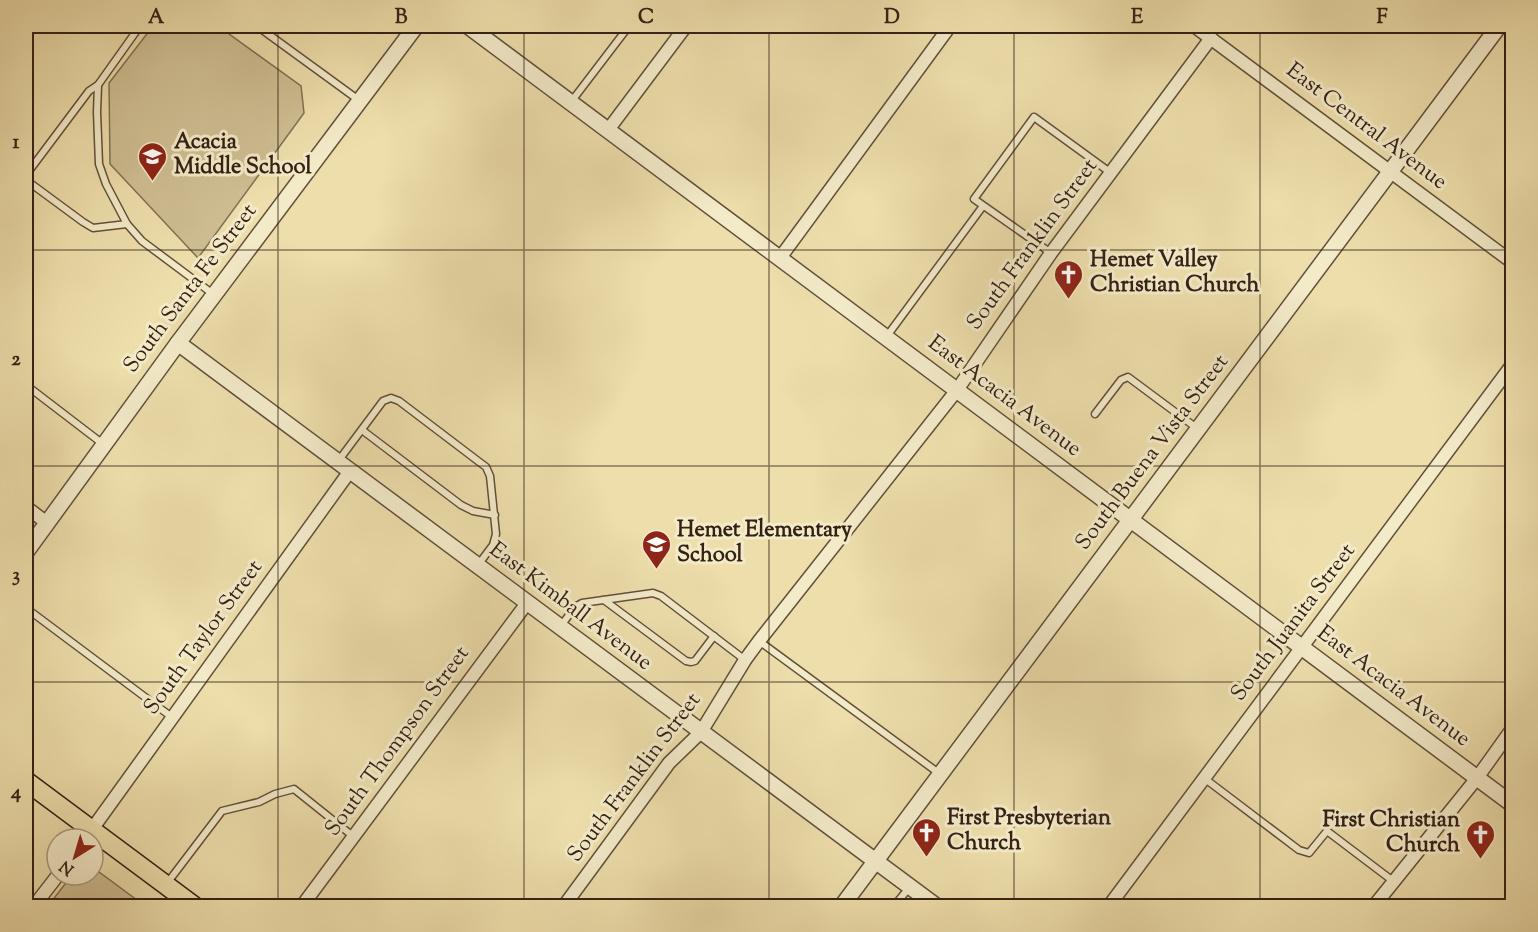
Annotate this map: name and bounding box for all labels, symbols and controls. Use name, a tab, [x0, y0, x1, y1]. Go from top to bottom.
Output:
text: A	[148, 4, 165, 33]
text: B	[395, 4, 408, 33]
text: C	[638, 4, 654, 33]
text: D	[884, 4, 900, 33]
text: E	[1131, 4, 1144, 33]
text: F	[1376, 4, 1388, 33]
street label: East Central Avenue	[1279, 56, 1453, 198]
place label: Acacia Middle School	[174, 127, 312, 184]
text: 1	[13, 129, 20, 158]
school or university icon: Acacia Middle School	[137, 140, 169, 182]
street label: South Franklin Street	[960, 152, 1106, 337]
street label: South Santa Fe Street	[117, 197, 266, 380]
place label: Hemet Valley Christian Church	[1090, 245, 1259, 302]
church icon: Hemet Valley Christian Church	[1053, 258, 1085, 300]
street label: East Acacia Avenue	[920, 328, 1088, 466]
text: 2	[11, 346, 21, 375]
street label: South Buena Vista Street	[1069, 348, 1238, 558]
place label: Hemet Elementary School	[677, 515, 852, 572]
school or university icon: Hemet Elementary School	[640, 528, 672, 570]
street label: East Kimball Avenue	[482, 535, 658, 679]
street label: South Juanita Street	[1224, 537, 1364, 709]
street label: South Taylor Street	[137, 553, 272, 722]
text: 3	[12, 562, 20, 591]
street label: East Acacia Avenue	[1309, 618, 1477, 756]
street label: South Thompson Street	[318, 640, 478, 844]
street label: South Franklin Street	[561, 686, 710, 870]
text: 4	[10, 779, 21, 808]
place label: First Presbyterian Church	[947, 803, 1111, 860]
place label: First Christian Church	[1322, 805, 1460, 862]
church icon: First Presbyterian Church	[910, 816, 942, 858]
church icon: First Christian Church	[1465, 818, 1497, 860]
north arrow	[45, 827, 105, 887]
text: N	[55, 854, 80, 880]

